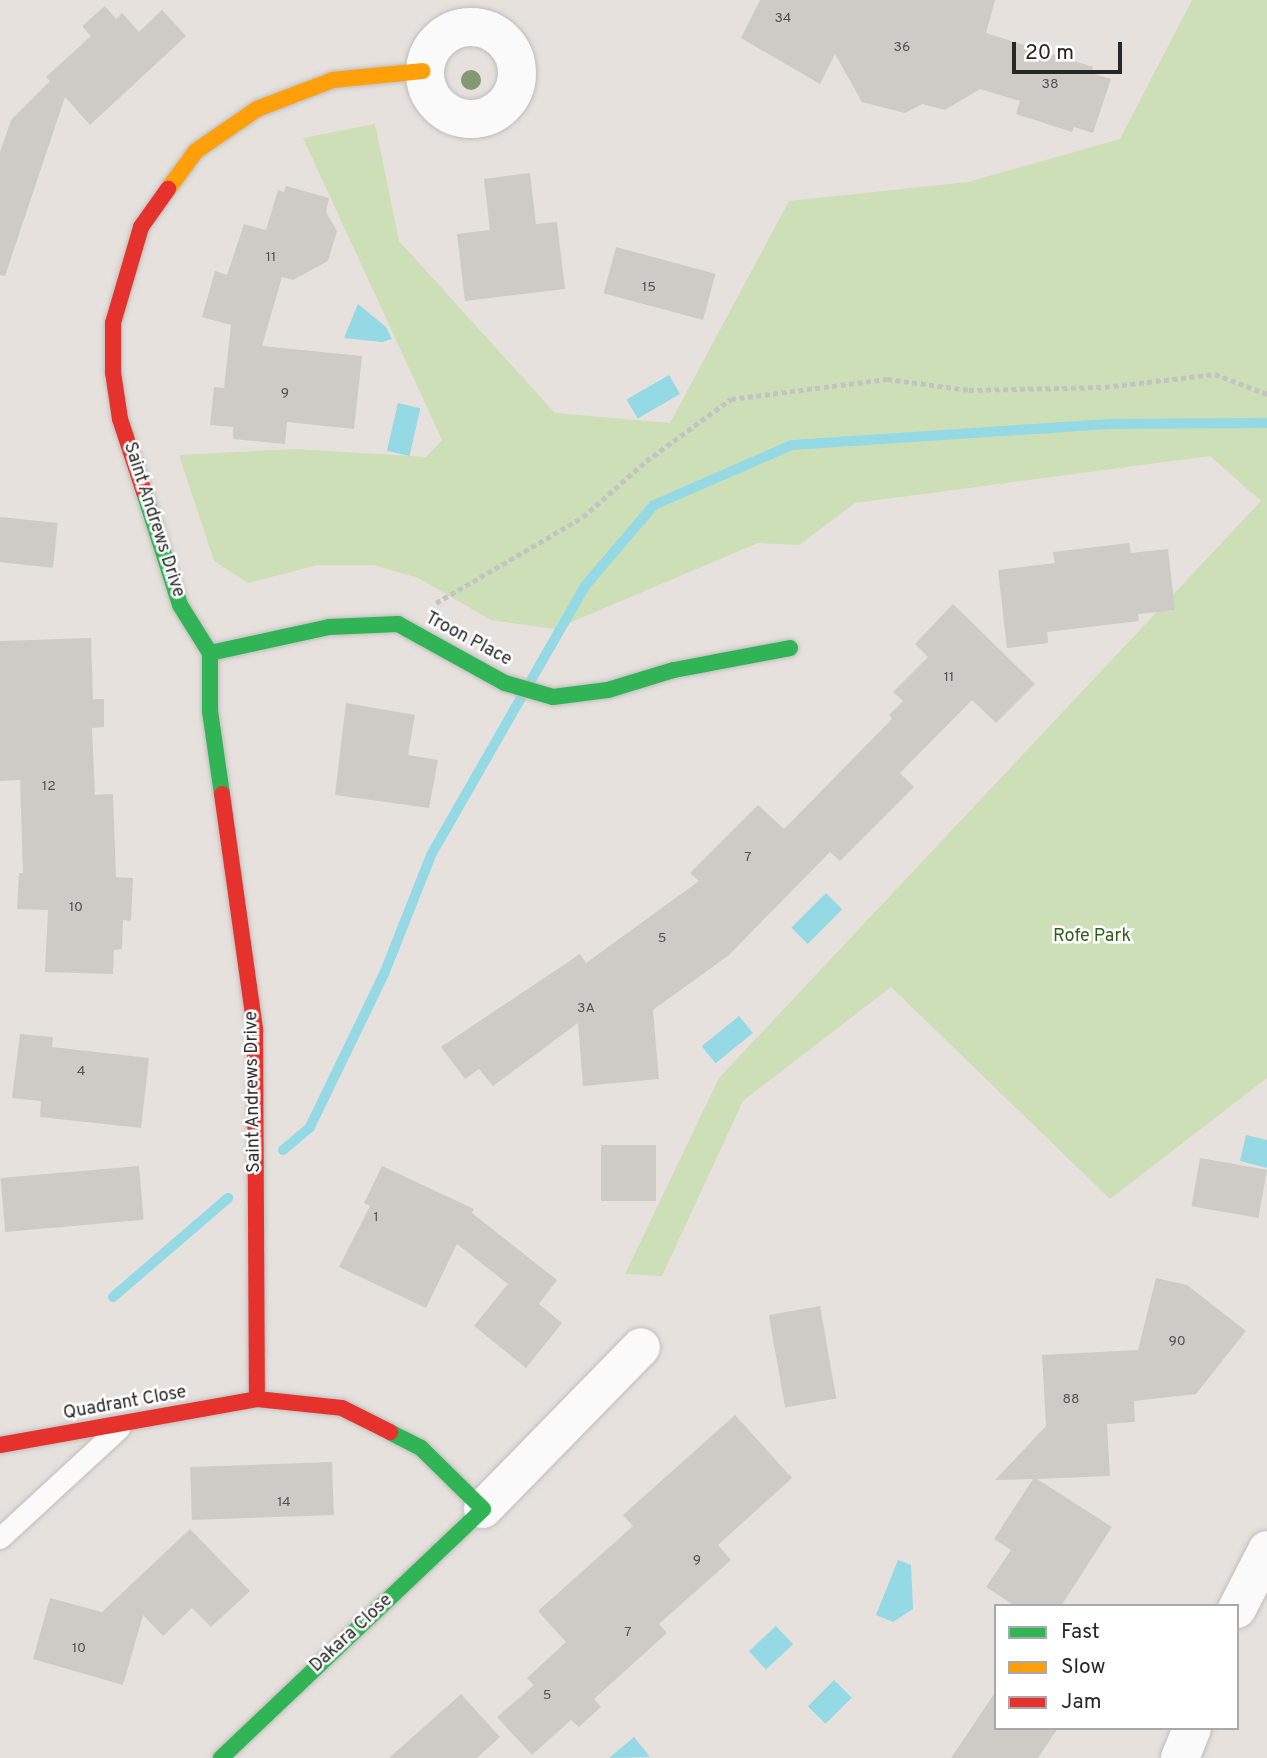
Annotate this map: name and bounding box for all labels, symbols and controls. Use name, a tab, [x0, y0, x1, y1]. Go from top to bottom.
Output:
house number: 34	[774, 11, 792, 27]
scale bar	[1015, 28, 1125, 72]
house number: 36	[894, 40, 910, 56]
text: 20 m	[1025, 40, 1074, 67]
house number: 38	[1042, 77, 1058, 93]
house number: 11	[266, 250, 276, 266]
house number: 15	[642, 280, 656, 296]
house number: 9	[281, 386, 289, 402]
street label: Saint Andrews Drive	[118, 439, 188, 601]
street label: Troon Place	[421, 608, 515, 672]
house number: 11	[944, 670, 954, 686]
house number: 12	[42, 779, 56, 795]
house number: 7	[744, 850, 752, 866]
house number: 10	[69, 900, 83, 916]
park label: Rofe Park	[1053, 926, 1131, 948]
house number: 5	[658, 931, 666, 947]
house number: 3A	[577, 1001, 595, 1017]
street label: Saint Andrews Drive	[242, 1011, 266, 1173]
house number: 4	[77, 1064, 85, 1080]
house number: 1	[373, 1210, 379, 1226]
house number: 90	[1168, 1334, 1186, 1350]
street label: Quadrant Close	[62, 1383, 188, 1425]
house number: 88	[1062, 1392, 1080, 1408]
house number: 14	[277, 1495, 291, 1511]
house number: 9	[693, 1553, 701, 1569]
street label: Dakara Close	[306, 1590, 398, 1678]
legend	[994, 1604, 1239, 1730]
text: Fast	[1061, 1619, 1100, 1646]
house number: 7	[624, 1625, 632, 1641]
house number: 10	[72, 1641, 86, 1657]
text: Slow	[1061, 1654, 1106, 1681]
house number: 5	[543, 1688, 551, 1704]
text: Jam	[1061, 1689, 1102, 1716]

